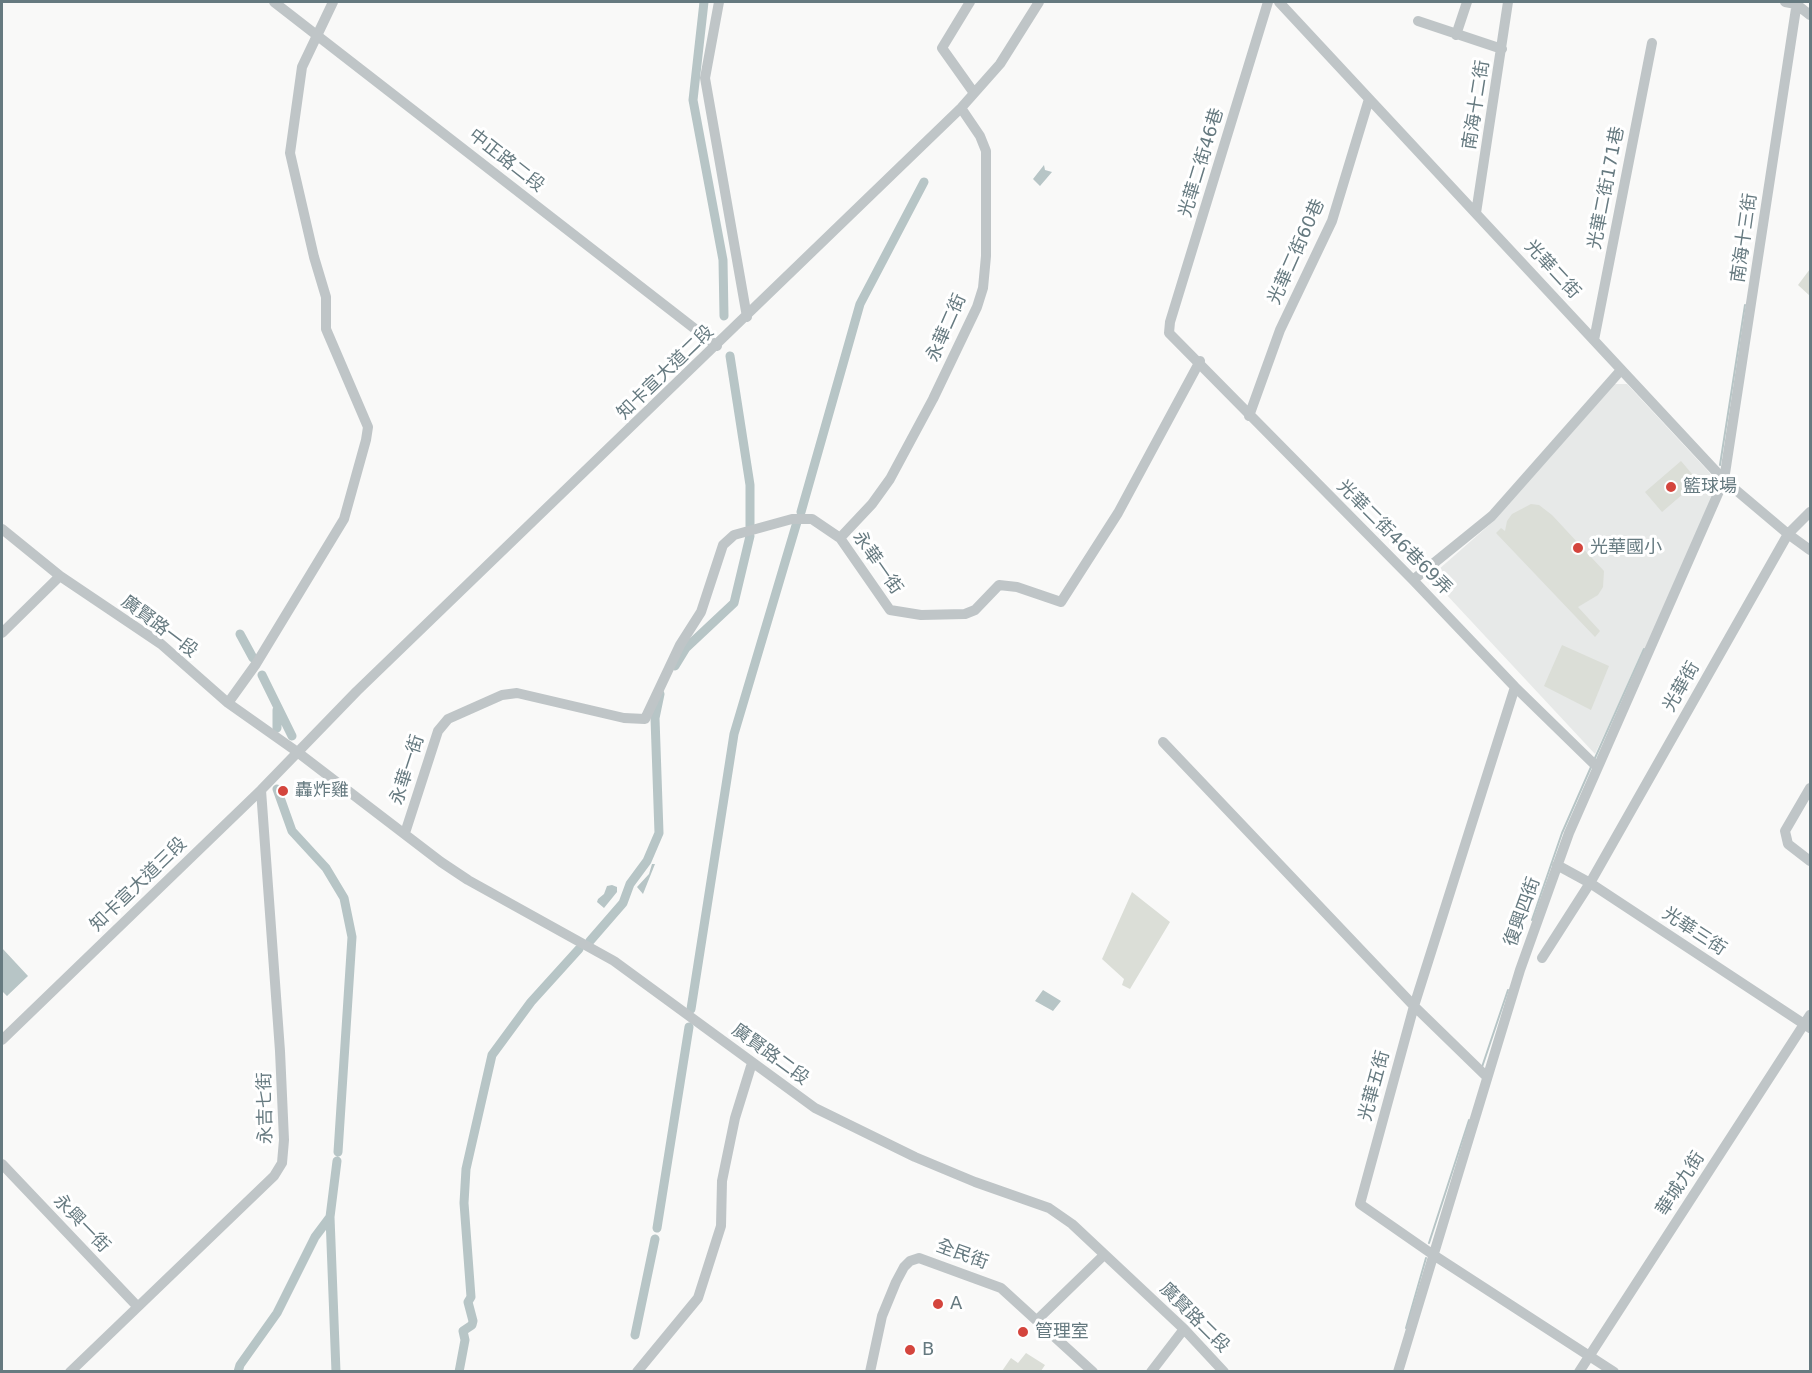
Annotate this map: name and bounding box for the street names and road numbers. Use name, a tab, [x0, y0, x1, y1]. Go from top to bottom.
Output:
street label: 南海十二街	[1459, 59, 1495, 151]
street label: 光華二街46巷	[1175, 106, 1229, 220]
street label: 中正路二段	[464, 125, 548, 197]
street label: 光華二街171巷	[1585, 125, 1629, 251]
street label: 南海十三街	[1728, 192, 1762, 284]
street label: 光華二街60巷	[1264, 196, 1330, 308]
street label: 光華二街	[1520, 236, 1584, 304]
street label: 永華二街	[922, 291, 972, 365]
street label: 知卡宣大道二段	[613, 321, 719, 425]
street label: 光華二街46巷69弄	[1332, 476, 1456, 600]
street label: 永華一街	[848, 527, 906, 599]
street label: 廣賢路一段	[117, 591, 201, 663]
street label: 光華街	[1659, 658, 1705, 716]
street label: 永華一街	[387, 732, 429, 808]
street label: 知卡宣大道三段	[86, 833, 192, 937]
street label: 復興四街	[1501, 874, 1545, 950]
street label: 光華三街	[1658, 903, 1730, 961]
street label: 廣賢路二段	[727, 1020, 813, 1090]
street label: 光華五街	[1355, 1048, 1395, 1124]
street label: 永吉七街	[255, 1072, 277, 1144]
street label: 華城九街	[1652, 1148, 1710, 1220]
street label: 永興一街	[48, 1191, 114, 1257]
street label: 全民街	[933, 1236, 991, 1274]
street label: 廣賢路二段	[1155, 1279, 1233, 1357]

